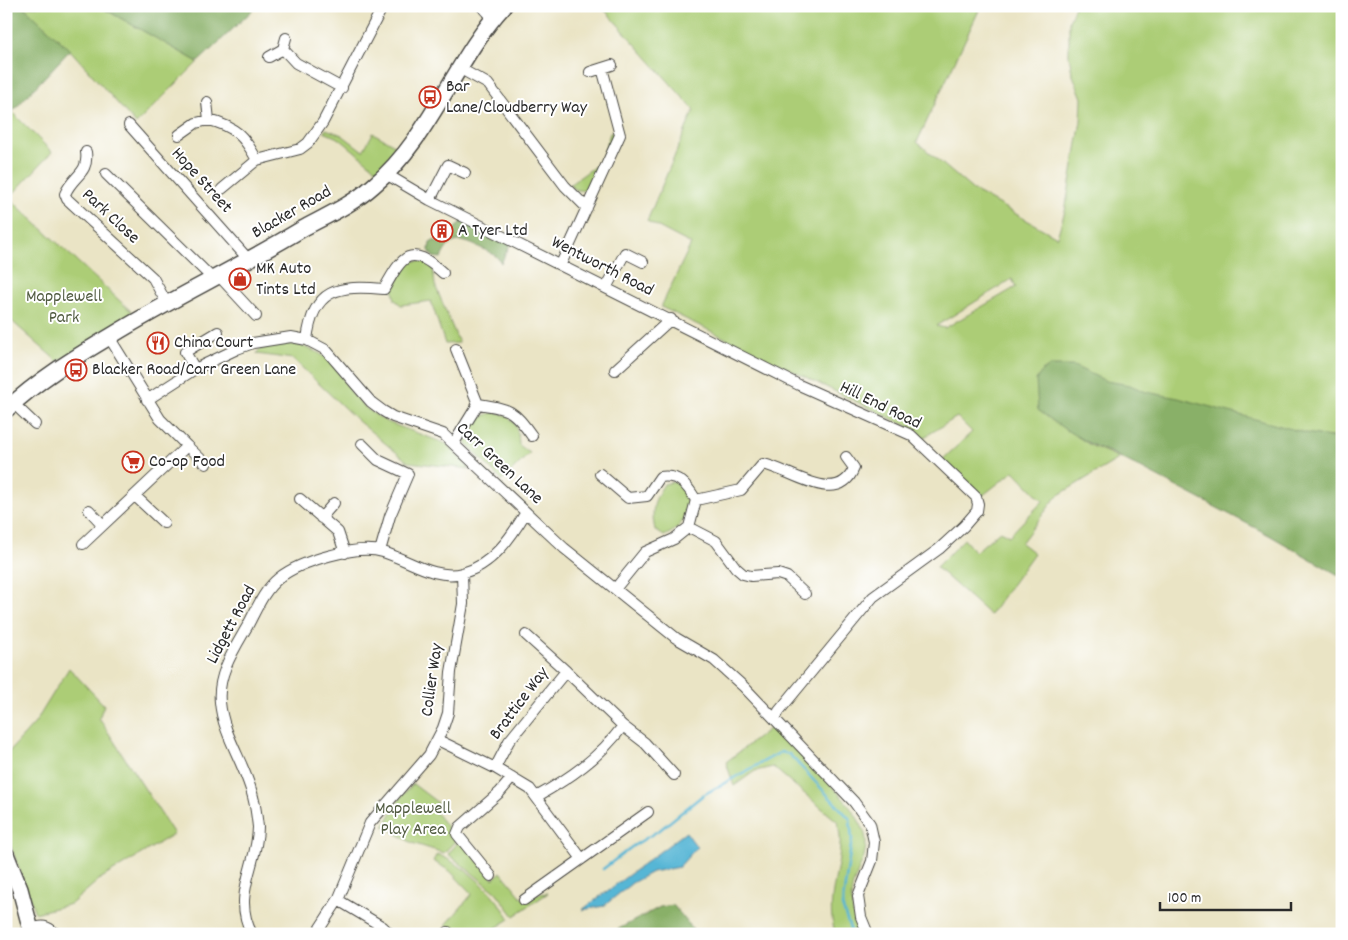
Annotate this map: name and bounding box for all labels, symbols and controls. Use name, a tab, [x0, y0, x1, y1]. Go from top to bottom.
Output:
place label: Bar Lane/Cloudberry Way	[446, 75, 588, 121]
bus stop icon: Bar Lane/Cloudberry Way	[418, 85, 442, 109]
street label: Hope Street	[165, 142, 238, 220]
street label: Blacker Road	[248, 180, 336, 246]
street label: Park Close	[75, 183, 145, 251]
building icon: A Tyer Ltd	[430, 219, 454, 243]
place label: A Tyer Ltd	[458, 219, 528, 244]
street label: Wentworth Road	[546, 230, 658, 304]
place label: MK Auto Tints Ltd	[256, 257, 316, 303]
shop icon: MK Auto Tints Ltd	[228, 267, 252, 291]
park label: Mapplewell Park	[26, 285, 103, 331]
restaurant icon: China Court	[146, 331, 170, 355]
place label: China Court	[174, 331, 254, 356]
bus stop icon: Blacker Road/Carr Green Lane	[64, 358, 88, 382]
place label: Blacker Road/Carr Green Lane	[92, 358, 296, 383]
street label: Hill End Road	[835, 375, 925, 437]
street label: Carr Green Lane	[450, 417, 548, 511]
supermarket icon: Co-op Food	[121, 450, 145, 474]
place label: Co-op Food	[149, 450, 225, 475]
street label: Lidgett Road	[201, 581, 263, 669]
street label: Collier Way	[416, 641, 451, 718]
street label: Brattice Way	[484, 662, 556, 746]
park label: Mapplewell Play Area	[375, 797, 452, 843]
scale bar	[1160, 880, 1292, 912]
text: 100 m	[1168, 888, 1201, 910]

